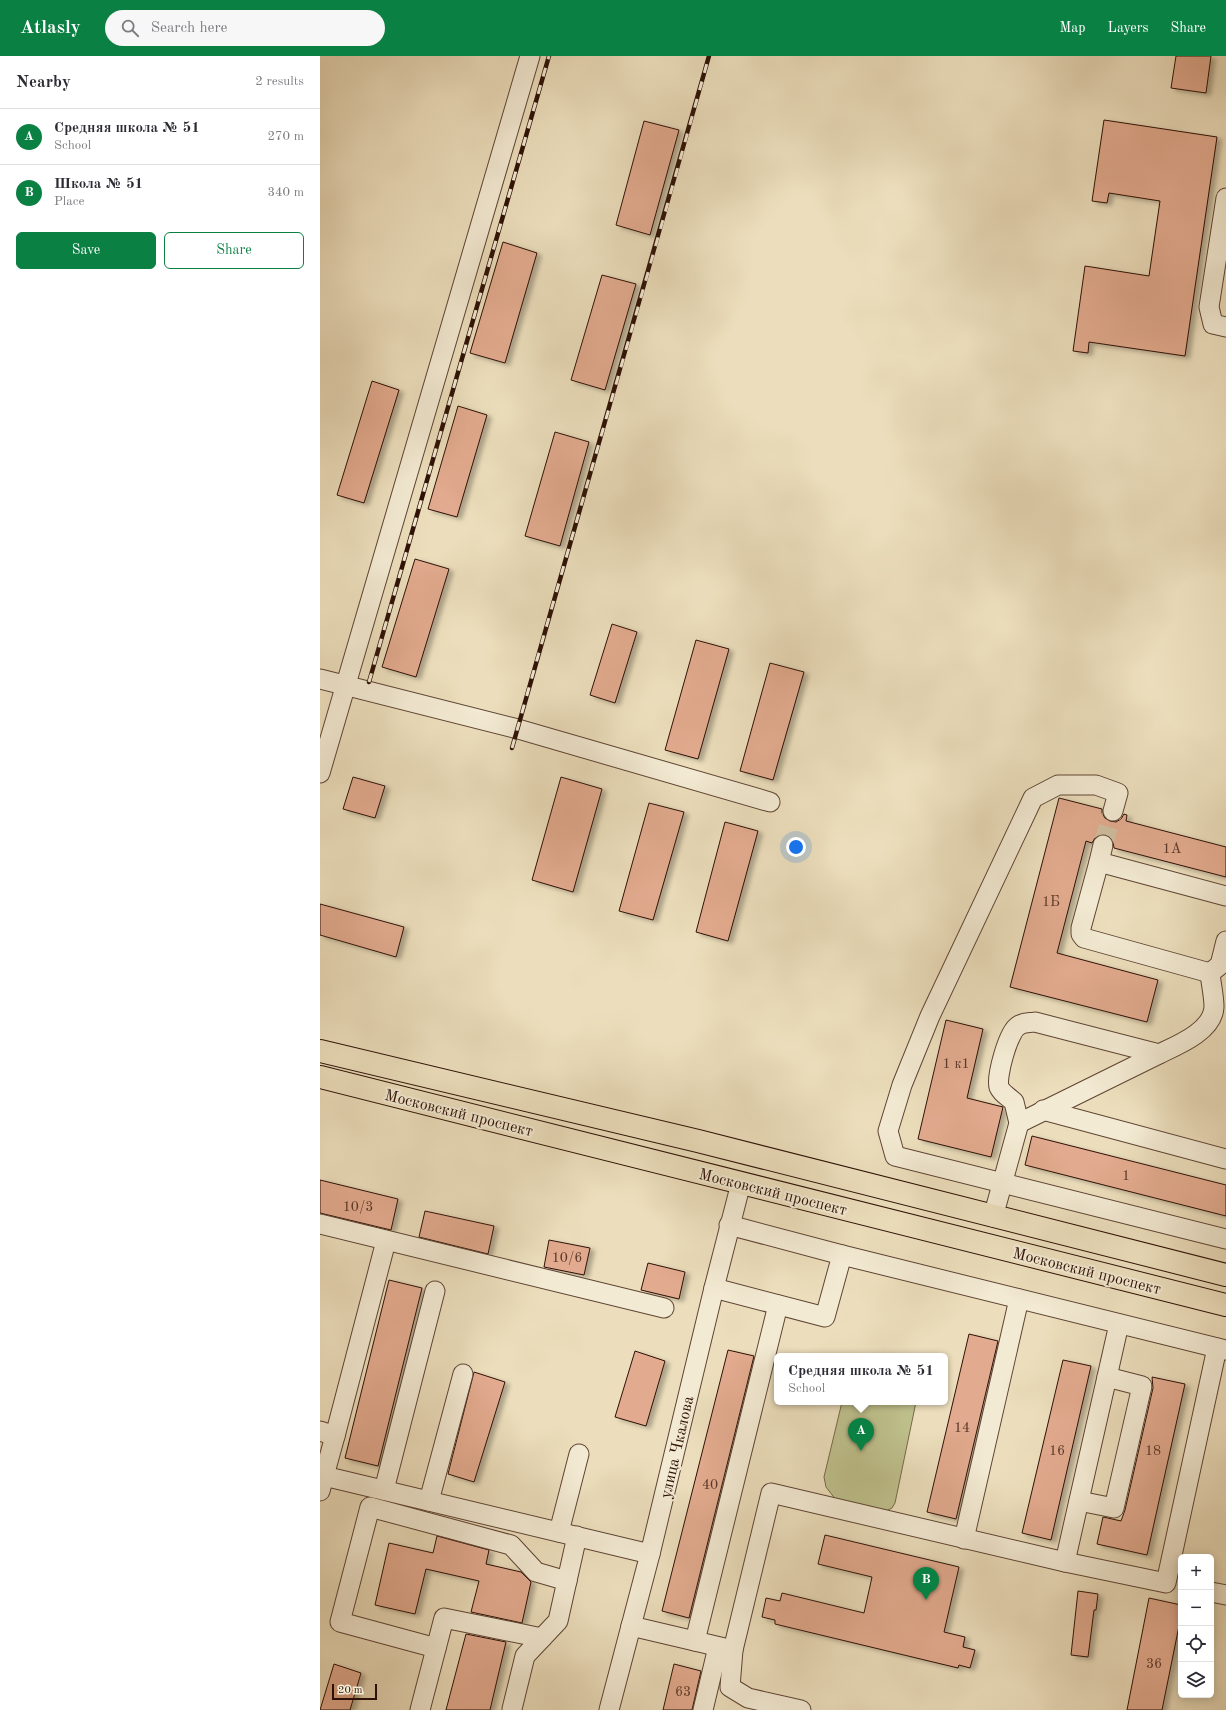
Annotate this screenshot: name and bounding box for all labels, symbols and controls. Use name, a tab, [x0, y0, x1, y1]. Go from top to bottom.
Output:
search box	[105, 10, 385, 46]
icon: search	[119, 17, 141, 39]
text: Atlasly	[20, 19, 81, 38]
text: Search here	[151, 21, 228, 36]
text: Map	[1060, 21, 1086, 35]
text: Layers	[1108, 21, 1149, 35]
text: Share	[1171, 21, 1206, 35]
text: Nearby	[16, 74, 71, 91]
text: 2 results	[255, 75, 304, 88]
text: Средняя школа № 51	[54, 121, 200, 136]
text: A	[24, 130, 34, 143]
text: 270 m	[267, 130, 304, 143]
text: School	[54, 139, 91, 152]
text: Школа № 51	[54, 177, 143, 192]
text: B	[24, 186, 34, 199]
text: 340 m	[267, 186, 304, 199]
text: Place	[54, 195, 84, 208]
button: Save	[16, 232, 156, 269]
button: Share	[164, 232, 304, 269]
your location	[786, 837, 806, 857]
house number: 1А	[1163, 842, 1182, 856]
house number: 1Б	[1042, 895, 1060, 909]
house number: 1 к1	[942, 1057, 970, 1071]
street label: Московский проспект	[383, 1088, 534, 1140]
street label: Московский проспект	[697, 1167, 848, 1219]
house number: 1	[1122, 1169, 1130, 1183]
house number: 10/3	[343, 1200, 373, 1214]
street label: Московский проспект	[1011, 1246, 1162, 1298]
house number: 10/6	[552, 1251, 582, 1265]
popup	[774, 1353, 948, 1405]
text: Средняя школа № 51	[788, 1364, 934, 1379]
text: School	[788, 1382, 825, 1395]
street label: улица Чкалова	[658, 1395, 698, 1500]
pin: A	[848, 1418, 874, 1451]
house number: 14	[954, 1421, 970, 1435]
house number: 16	[1049, 1444, 1065, 1458]
house number: 18	[1145, 1444, 1161, 1458]
house number: 40	[702, 1478, 718, 1492]
map controls	[1178, 1554, 1214, 1698]
button: +	[1178, 1554, 1214, 1590]
pin: B	[913, 1567, 939, 1600]
button: −	[1178, 1590, 1214, 1626]
button: locate	[1178, 1626, 1214, 1662]
house number: 36	[1146, 1657, 1162, 1671]
button: layers	[1178, 1662, 1214, 1698]
scale bar	[332, 1682, 377, 1701]
text: 20 m	[338, 1685, 363, 1696]
house number: 63	[675, 1685, 691, 1699]

